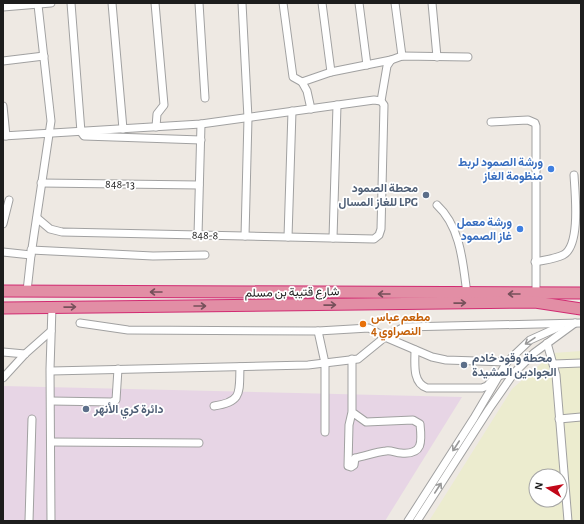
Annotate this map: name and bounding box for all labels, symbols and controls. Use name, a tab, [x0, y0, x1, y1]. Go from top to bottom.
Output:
place label: ورشة الصمود لربط منظومة الغاز	[458, 156, 543, 184]
marker: ورشة الصمود لربط منظومة الغاز	[546, 164, 556, 174]
street label: 848-13	[105, 178, 135, 190]
place label: محطة الصمود للغاز المسال LPG	[338, 182, 418, 210]
marker: محطة الصمود للغاز المسال LPG	[421, 190, 431, 200]
place label: ورشة معمل غاز الصمود	[457, 216, 512, 244]
marker: ورشة معمل غاز الصمود	[515, 224, 525, 234]
street label: 848-8	[192, 229, 219, 241]
street label: شارع قتيبة بن مسلم	[245, 285, 340, 302]
one-way arrow	[150, 288, 163, 296]
one-way arrow	[378, 290, 391, 298]
one-way arrow	[508, 290, 521, 298]
one-way arrow	[453, 299, 466, 307]
one-way arrow	[323, 301, 336, 309]
one-way arrow	[193, 302, 206, 310]
one-way arrow	[63, 303, 76, 311]
place label: مطعم عباس النصراوي 4	[371, 311, 431, 341]
marker: مطعم عباس النصراوي 4	[358, 319, 368, 329]
one-way arrow	[525, 337, 536, 345]
place label: محطة وقود خادم الجوادين المشيدة	[472, 352, 557, 380]
marker: محطة وقود خادم الجوادين المشيدة	[459, 360, 469, 370]
place label: دائرة كري الأنهر	[93, 402, 164, 419]
marker: دائرة كري الأنهر	[81, 404, 91, 414]
one-way arrow	[452, 440, 460, 451]
north arrow	[528, 468, 568, 508]
text: N	[533, 481, 545, 491]
one-way arrow	[435, 482, 443, 494]

